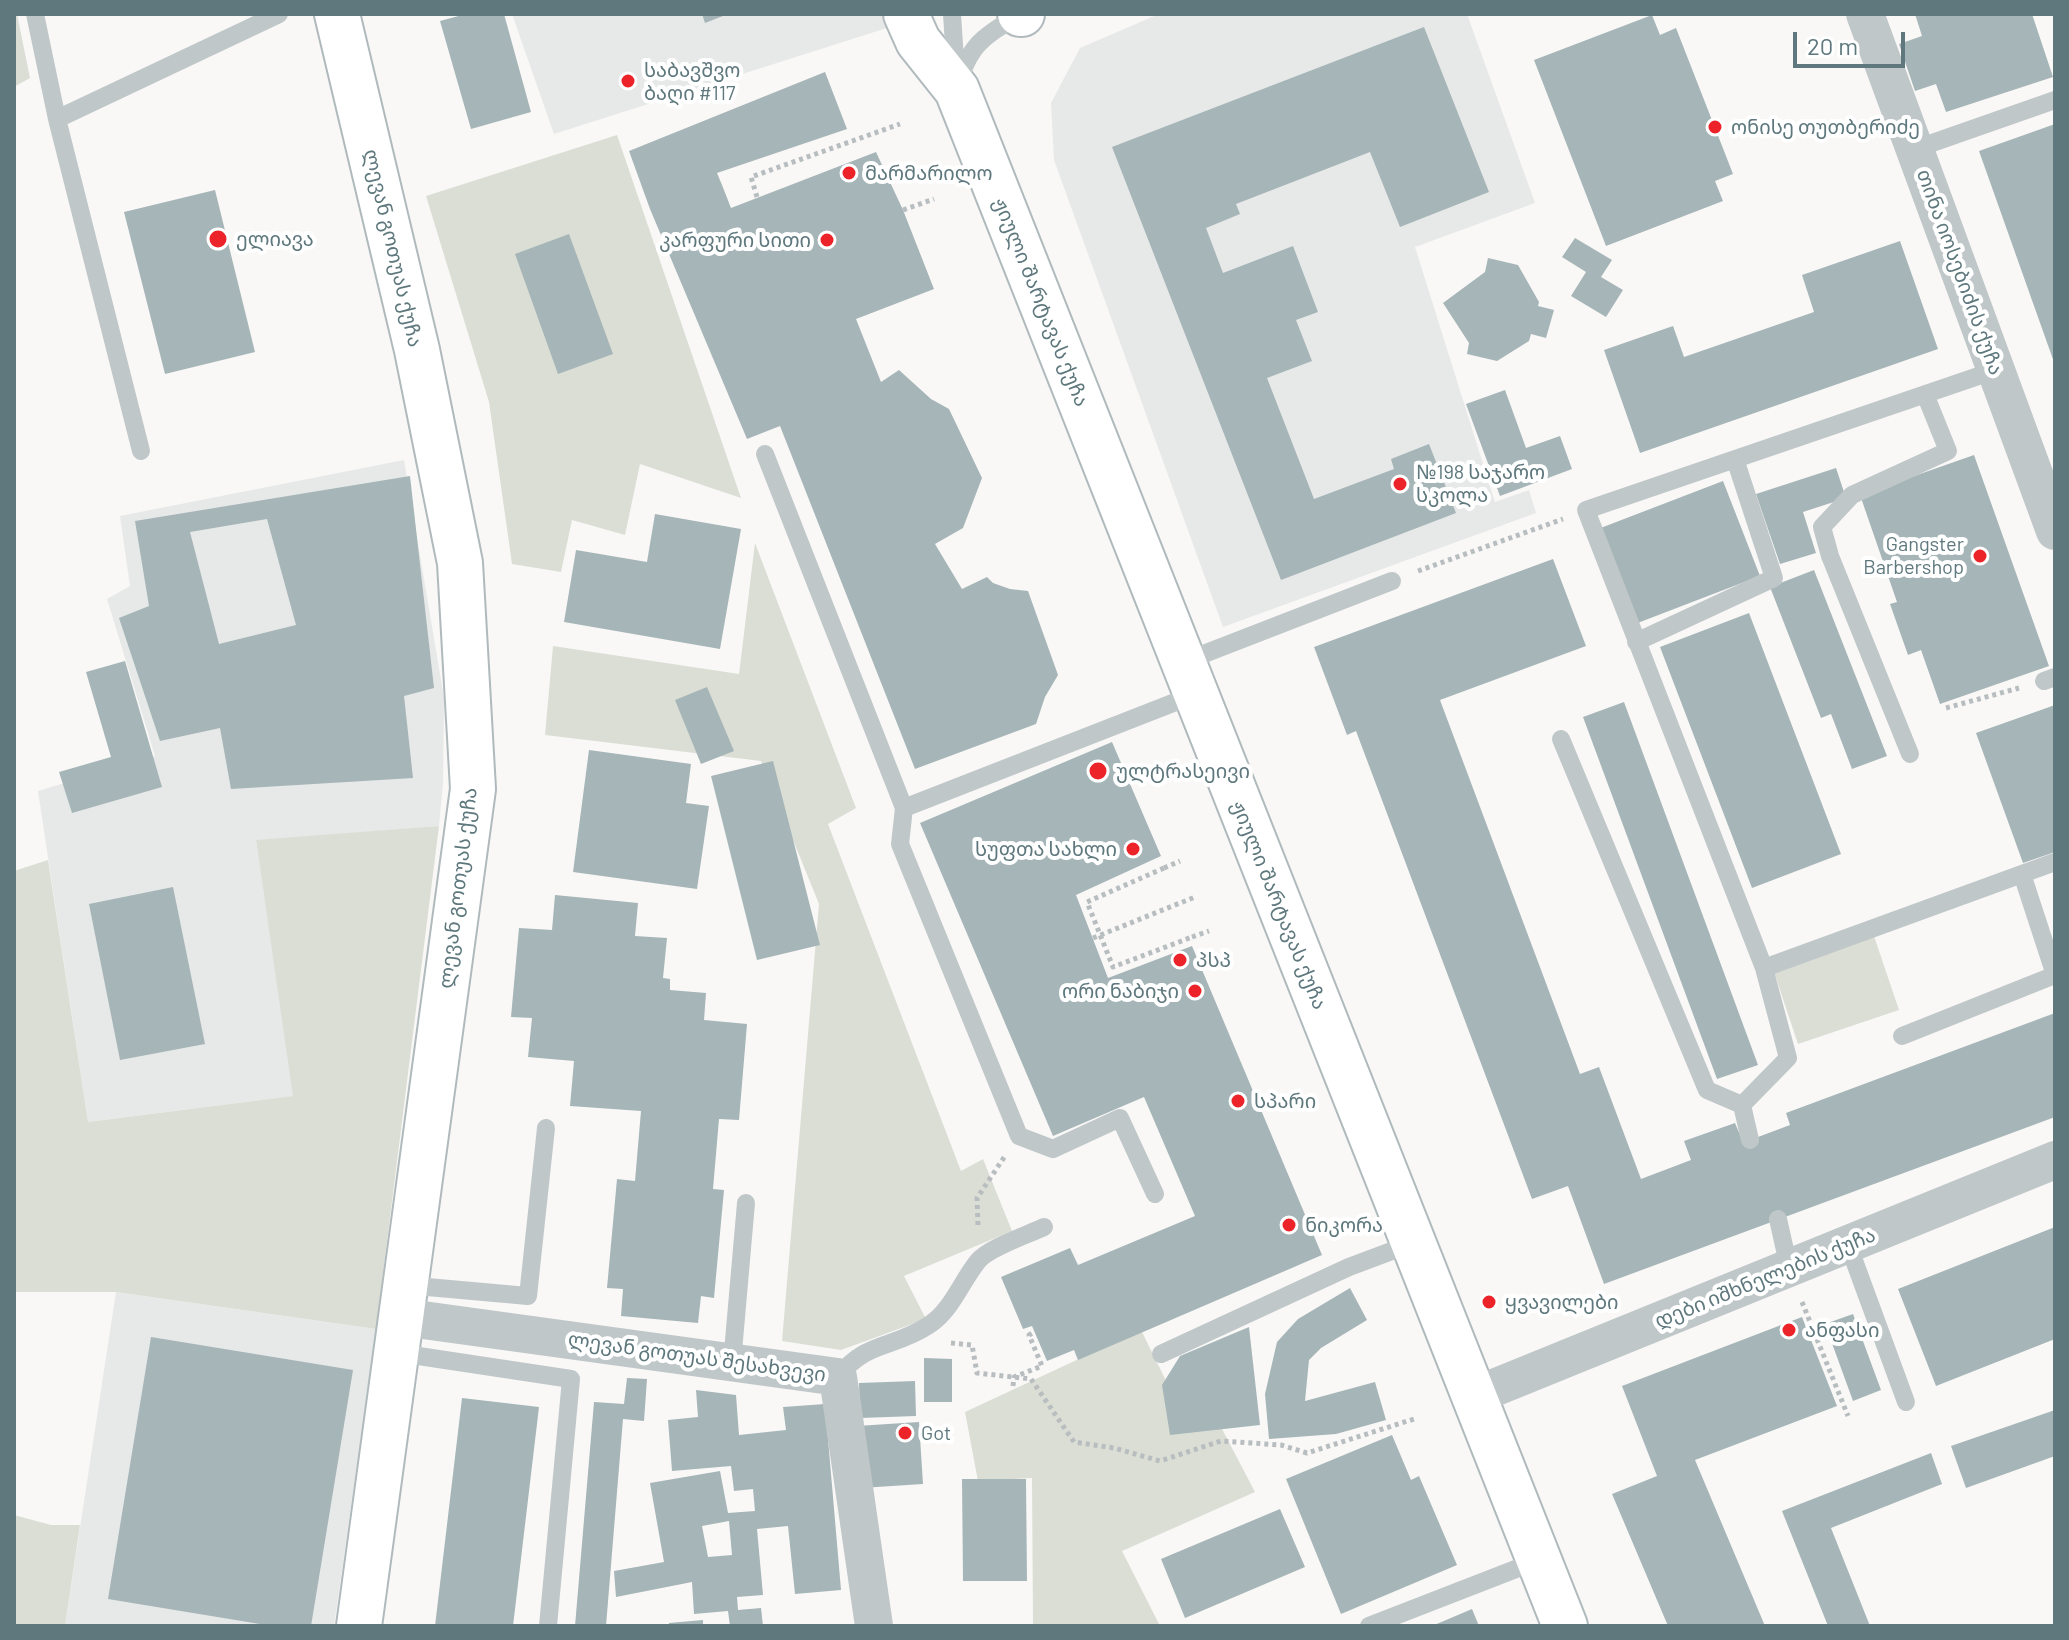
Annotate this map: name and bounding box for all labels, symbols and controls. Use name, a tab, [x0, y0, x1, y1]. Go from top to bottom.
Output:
scale bar	[1797, 16, 1909, 66]
text: 20 m	[1807, 31, 1858, 60]
place label: საბავშვო ბაღი #117	[644, 58, 740, 105]
marker: საბავშვო ბაღი #117	[619, 72, 637, 90]
place label: ონისე თუთბერიძე	[1731, 115, 1920, 139]
marker: ონისე თუთბერიძე	[1706, 118, 1724, 136]
street label: ლევან გოთუას ქუჩა	[359, 147, 427, 349]
place label: მარმარილო	[865, 161, 993, 185]
marker: მარმარილო	[840, 164, 858, 182]
street label: თინა იოსებიძის ქუჩა	[1912, 166, 2008, 378]
street label: ჟიული შარტავას ქუჩა	[988, 194, 1094, 410]
place label: ელიავა	[236, 227, 314, 251]
marker: ელიავა	[207, 228, 229, 250]
place label: კარფური სითი	[659, 228, 811, 252]
marker: კარფური სითი	[818, 231, 836, 249]
place label: №198 საჯარო სკოლა	[1416, 460, 1545, 507]
marker: №198 საჯარო სკოლა	[1391, 475, 1409, 493]
place label: Gangster Barbershop	[1863, 532, 1964, 579]
marker: Gangster Barbershop	[1971, 547, 1989, 565]
place label: ულტრასეივი	[1116, 759, 1250, 783]
marker: ულტრასეივი	[1087, 760, 1109, 782]
street label: ლევან გოთუას ქუჩა	[434, 786, 482, 990]
street label: ჟიული შარტავას ქუჩა	[1226, 797, 1332, 1013]
place label: სუფთა სახლი	[975, 837, 1117, 861]
marker: სუფთა სახლი	[1124, 840, 1142, 858]
place label: პსპ	[1196, 948, 1231, 972]
marker: პსპ	[1171, 951, 1189, 969]
place label: ორი ნაბიჯი	[1062, 979, 1179, 1003]
marker: ორი ნაბიჯი	[1186, 982, 1204, 1000]
place label: სპარი	[1254, 1089, 1316, 1113]
marker: სპარი	[1229, 1092, 1247, 1110]
place label: ნიკორა	[1305, 1213, 1383, 1237]
marker: ნიკორა	[1280, 1216, 1298, 1234]
street label: დები იშხნელების ქუჩა	[1651, 1223, 1879, 1333]
place label: ყვავილები	[1505, 1290, 1619, 1314]
marker: ყვავილები	[1480, 1293, 1498, 1311]
place label: ანფასი	[1805, 1318, 1879, 1342]
marker: ანფასი	[1780, 1321, 1798, 1339]
street label: ლევან გოთუას შესახვევი	[567, 1327, 827, 1387]
place label: Got	[921, 1421, 951, 1445]
marker: Got	[896, 1424, 914, 1442]

